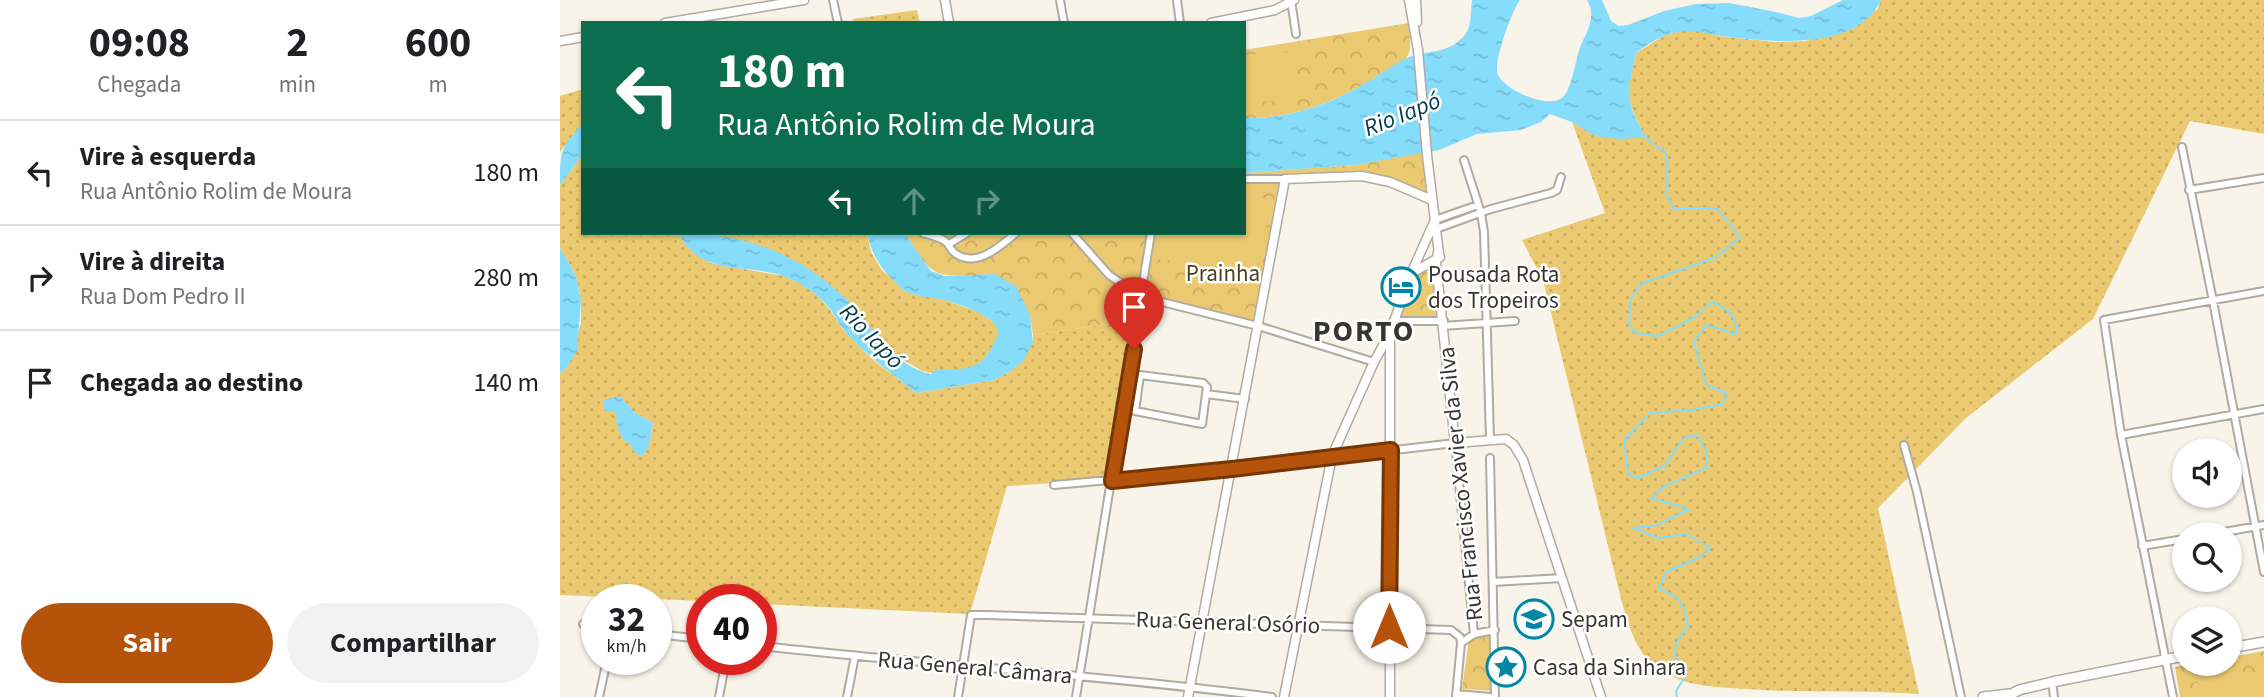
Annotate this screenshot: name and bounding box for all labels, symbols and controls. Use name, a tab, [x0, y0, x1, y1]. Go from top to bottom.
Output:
text: 09:08	[89, 13, 190, 73]
text: 2	[286, 13, 308, 73]
text: 600	[405, 13, 471, 73]
text: 180 m	[717, 37, 846, 107]
icon: left	[602, 49, 693, 140]
text: Chegada	[97, 68, 181, 101]
text: min	[279, 68, 316, 101]
text: m	[428, 68, 448, 101]
water label: Rio Iapó	[1358, 83, 1446, 146]
text: Rua Antônio Rolim de Moura	[717, 102, 1096, 148]
text: Vire à esquerda	[80, 138, 256, 175]
icon: left	[21, 154, 59, 192]
text: 180 m	[473, 154, 539, 191]
text: Rua Antônio Rolim de Moura	[80, 175, 352, 208]
icon: left	[822, 182, 860, 220]
icon: ahead	[895, 182, 933, 220]
icon: right	[968, 182, 1006, 220]
text: Vire à direita	[80, 243, 225, 280]
park label: Prainha	[1186, 257, 1260, 290]
place label: Pousada Rota dos Tropeiros	[1428, 258, 1559, 317]
icon: right	[21, 259, 59, 297]
text: 280 m	[473, 259, 539, 296]
hotel icon: Pousada Rota dos Tropeiros	[1380, 266, 1422, 308]
pin	[1104, 277, 1164, 349]
text: Rua Dom Pedro II	[80, 280, 246, 313]
icon: arrive	[1115, 288, 1153, 326]
water label: Rio Iapó	[831, 295, 912, 377]
district label: PORTO	[1313, 310, 1415, 353]
street label: Rua Francisco Xavier da Silva	[1430, 345, 1491, 623]
icon: arrive	[21, 364, 59, 402]
text: Chegada ao destino	[80, 364, 303, 401]
text: 140 m	[473, 364, 539, 401]
map controls	[2172, 438, 2242, 676]
button: sound	[2172, 438, 2242, 508]
button: search	[2172, 522, 2242, 592]
speed limit sign: 40	[686, 584, 777, 675]
position arrow	[1352, 590, 1426, 664]
text: 32	[608, 595, 645, 645]
school or university icon: Sepam	[1513, 598, 1555, 640]
button: Sair	[21, 603, 273, 683]
button: Compartilhar	[287, 603, 539, 683]
street label: Rua General Osório	[1135, 603, 1321, 642]
place label: Sepam	[1561, 603, 1628, 636]
button: layers	[2172, 606, 2242, 676]
text: km/h	[607, 634, 646, 659]
street label: Rua General Câmara	[876, 643, 1074, 692]
place icon: Casa da Sinhara	[1485, 646, 1527, 688]
place label: Casa da Sinhara	[1533, 651, 1686, 684]

